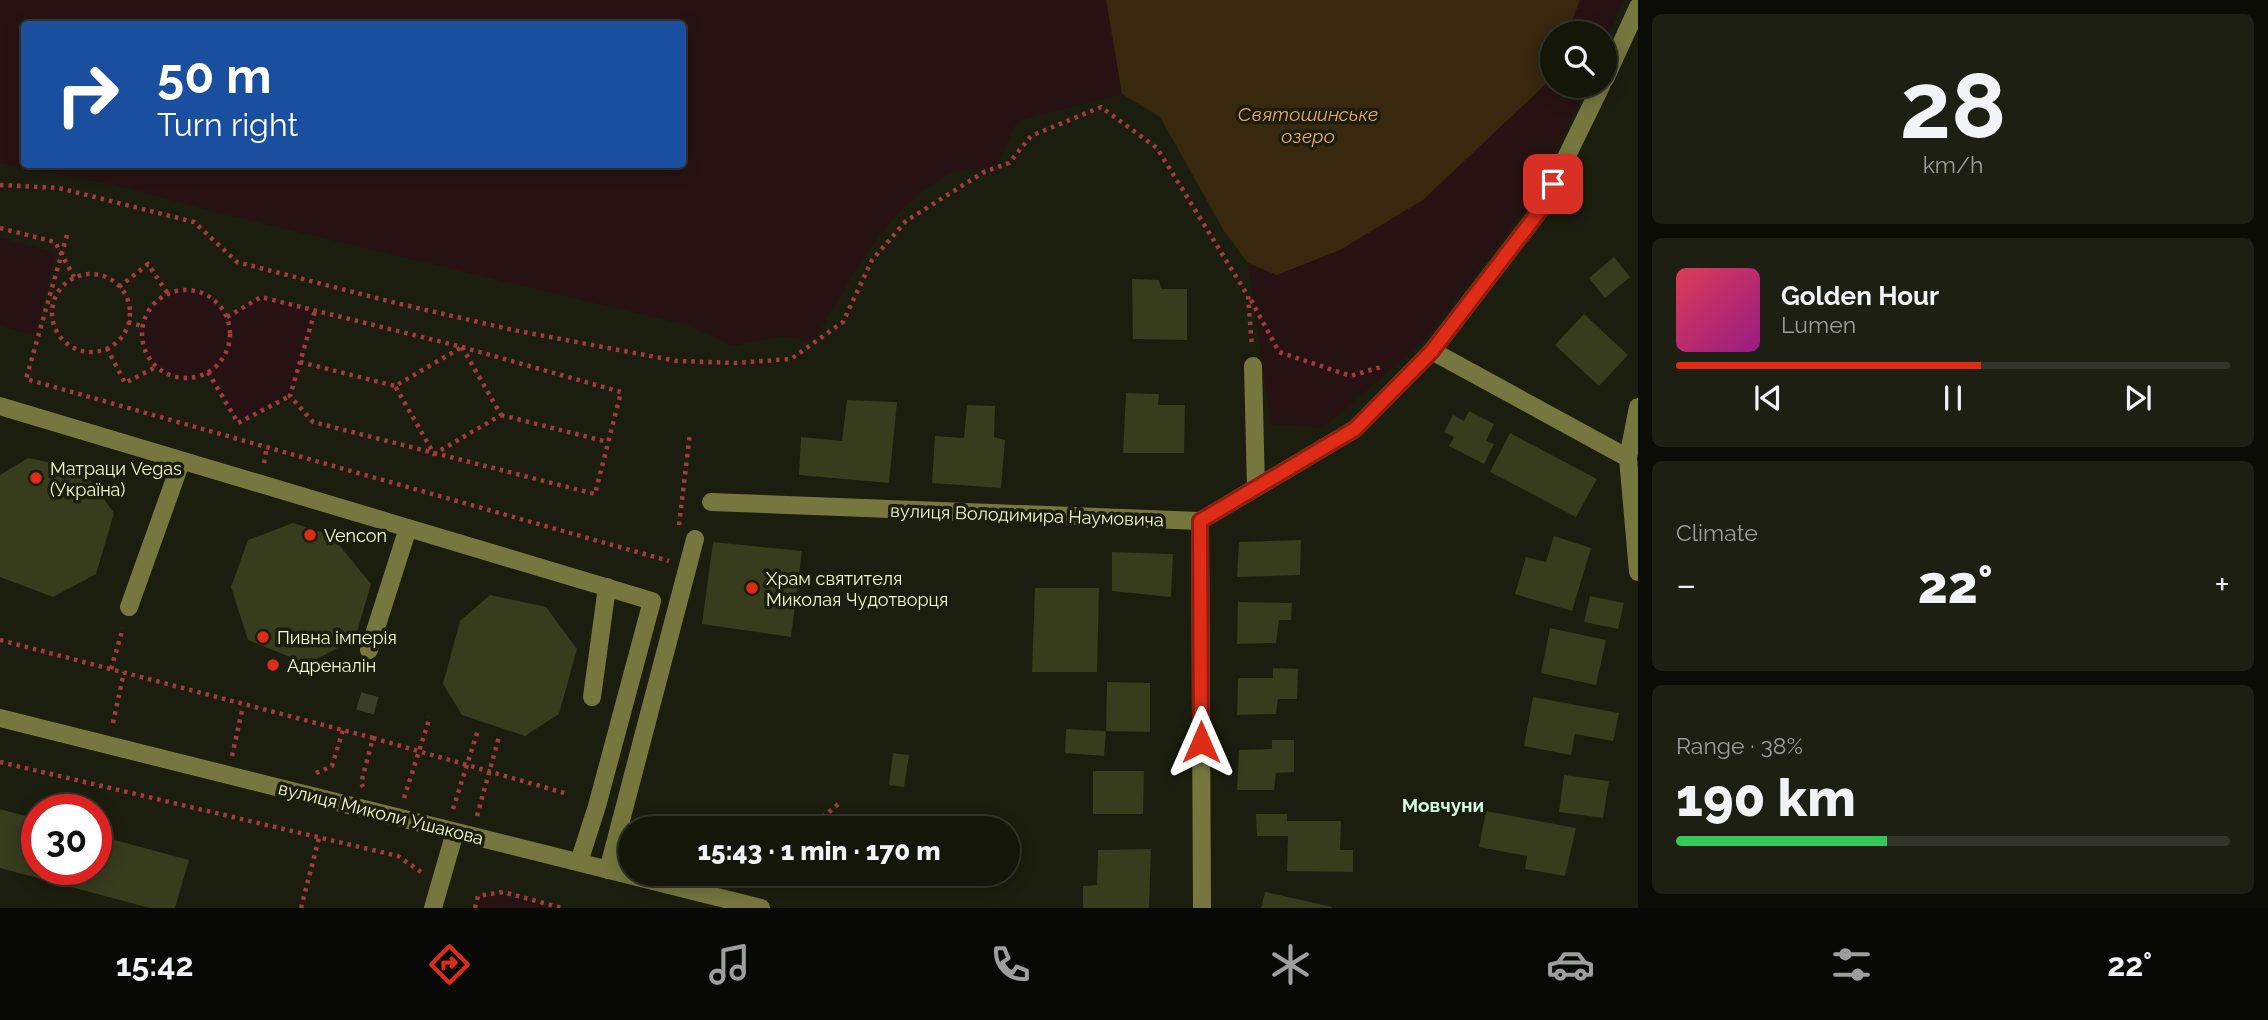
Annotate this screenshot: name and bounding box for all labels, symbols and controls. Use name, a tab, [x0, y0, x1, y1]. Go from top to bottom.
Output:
map controls	[1540, 21, 1617, 98]
button: search	[1540, 21, 1617, 98]
text: 50 m	[157, 47, 272, 104]
icon: right	[42, 49, 133, 140]
text: 28	[1900, 52, 2006, 159]
water label: Святошинське озеро	[1238, 103, 1378, 147]
text: Turn right	[157, 106, 298, 143]
text: km/h	[1923, 151, 1983, 178]
pin	[1523, 154, 1583, 214]
icon: arrive	[1534, 165, 1572, 203]
text: Golden Hour	[1781, 281, 1939, 311]
text: Lumen	[1781, 311, 1856, 338]
icon: previous	[1749, 379, 1787, 417]
icon: pause	[1934, 379, 1972, 417]
icon: next	[2119, 379, 2157, 417]
place label: Матраци Vegas (Україна)	[50, 458, 182, 500]
marker: Матраци Vegas (Україна)	[28, 470, 44, 486]
street label: вулиця Володимира Наумовича	[890, 500, 1164, 530]
text: Climate	[1676, 519, 1758, 546]
place label: Vencon	[324, 525, 387, 546]
marker: Vencon	[302, 527, 318, 543]
text: 22°	[1918, 554, 1993, 615]
text: −	[1676, 562, 1696, 607]
text: +	[2214, 562, 2230, 607]
place label: Храм святителя Миколая Чудотворця	[766, 568, 948, 610]
marker: Храм святителя Миколая Чудотворця	[744, 580, 760, 596]
place label: Пивна імперія	[277, 627, 397, 648]
marker: Пивна імперія	[255, 629, 271, 645]
place label: Адреналін	[287, 655, 376, 676]
marker: Адреналін	[265, 657, 281, 673]
position arrow	[1164, 705, 1238, 779]
text: Range · 38%	[1676, 732, 1803, 759]
text: 190 km	[1676, 767, 1856, 828]
street label: вулиця Миколи Ушакова	[276, 777, 486, 849]
speed limit sign: 30	[21, 794, 112, 885]
district label: Мовчуни	[1402, 794, 1484, 816]
text: 15:43 · 1 min · 170 m	[697, 836, 941, 866]
icon: directions	[425, 940, 474, 989]
icon: music	[705, 940, 754, 989]
icon: phone	[986, 940, 1035, 989]
icon: climate	[1266, 940, 1315, 989]
icon: car	[1546, 940, 1595, 989]
icon: filters	[1827, 940, 1876, 989]
text: 15:42	[116, 946, 193, 983]
text: 22°	[2107, 946, 2152, 983]

